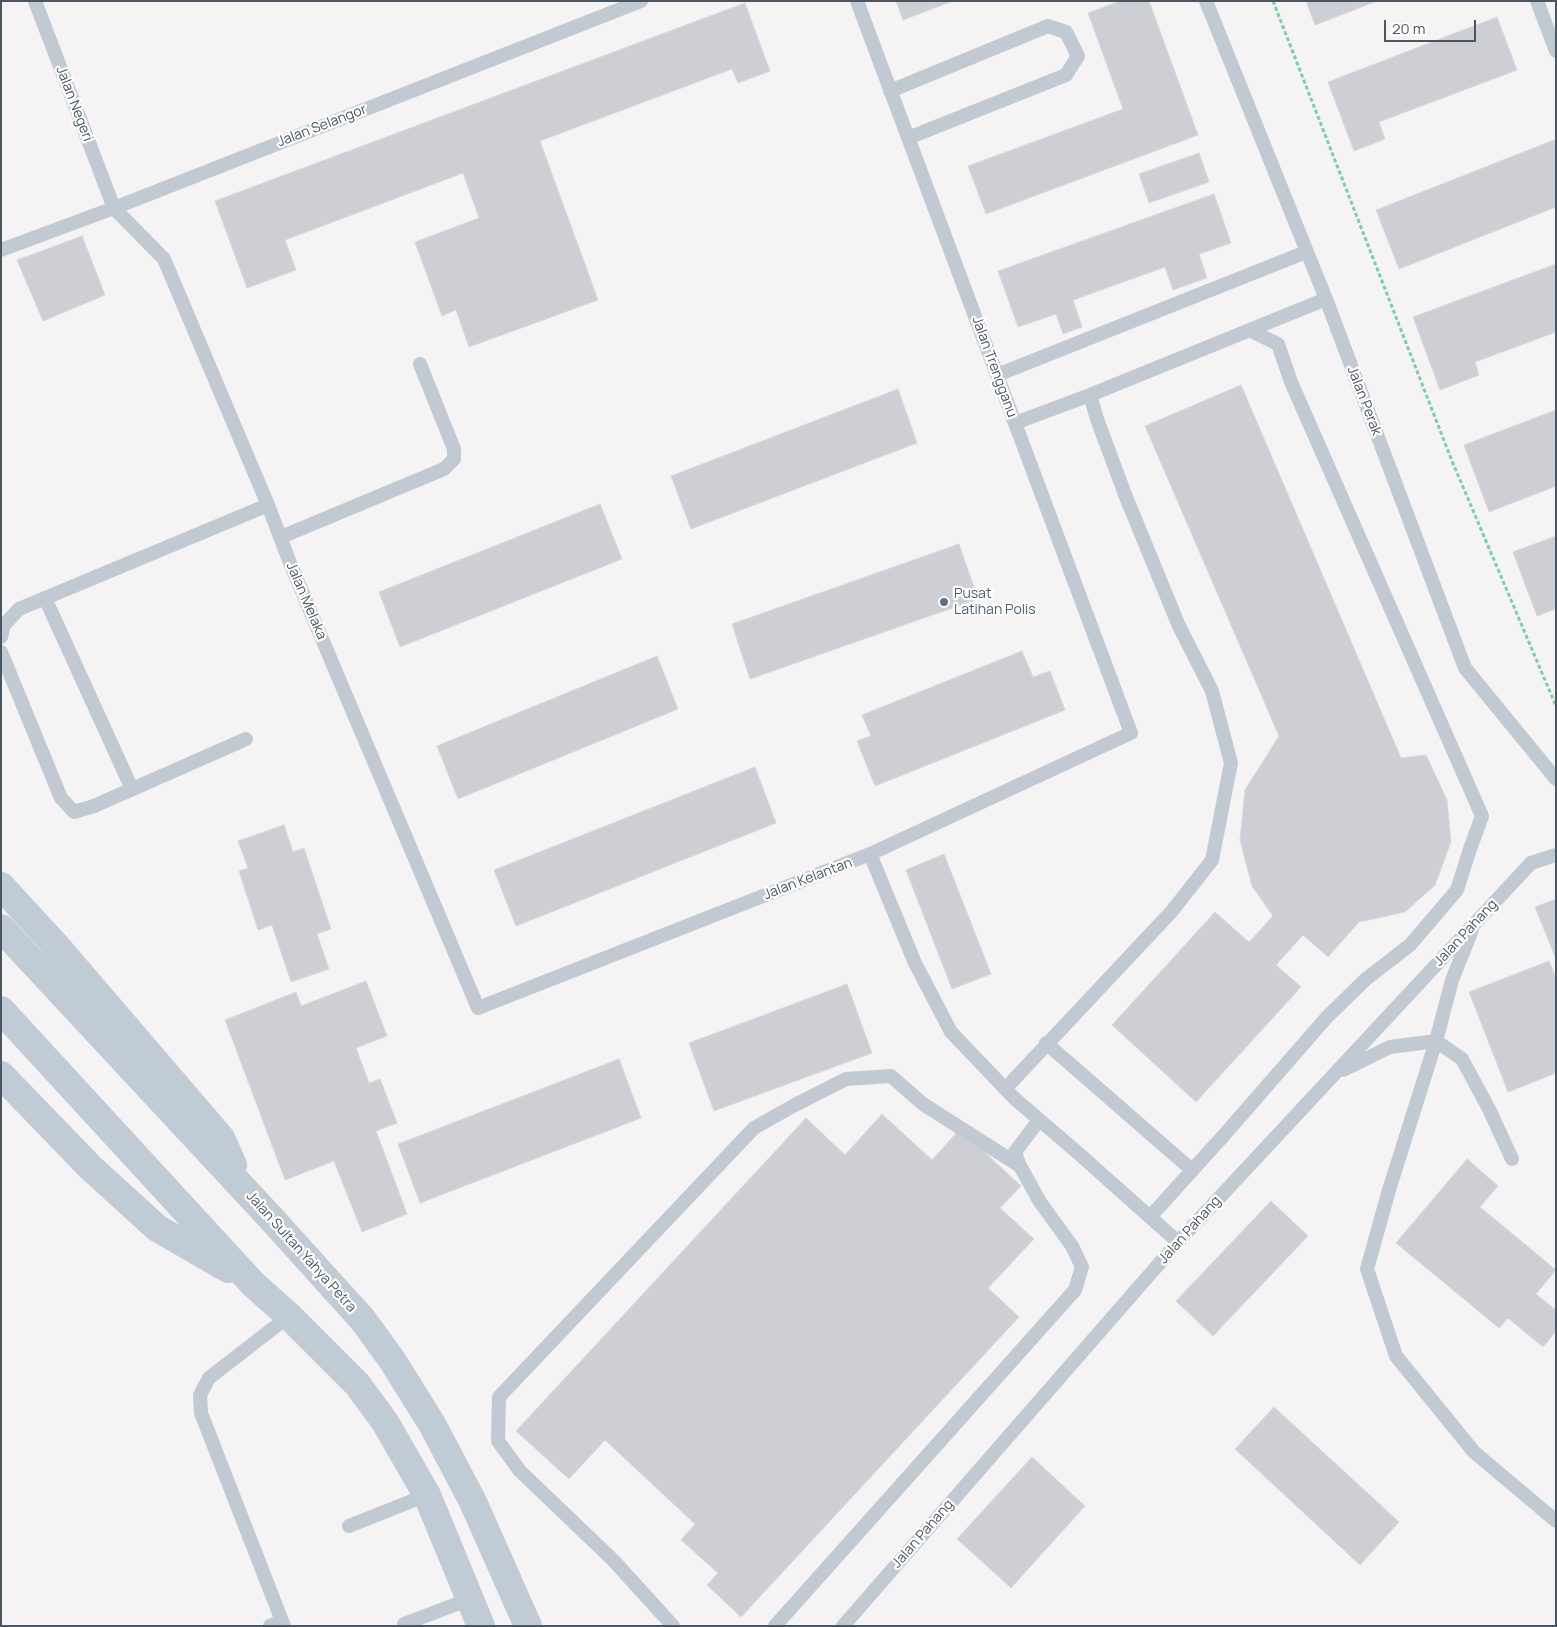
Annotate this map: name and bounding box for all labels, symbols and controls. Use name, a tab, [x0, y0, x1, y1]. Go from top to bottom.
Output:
scale bar	[1387, 10, 1480, 42]
text: 20 m	[1392, 18, 1425, 39]
street label: Jalan Negeri	[52, 64, 96, 144]
street label: Jalan Selangor	[275, 101, 369, 151]
street label: Jalan Trengganu	[968, 314, 1020, 420]
street label: Jalan Perak	[1343, 364, 1385, 438]
street label: Jalan Melaka	[282, 560, 330, 642]
place label: Pusat Latihan Polis	[954, 586, 1036, 618]
marker: Pusat Latihan Polis	[938, 596, 950, 608]
street label: Jalan Kelantan	[761, 854, 855, 904]
street label: Jalan Pahang	[1431, 896, 1501, 970]
street label: Jalan Sultan Yahya Petra	[242, 1188, 360, 1316]
street label: Jalan Pahang	[1155, 1193, 1225, 1267]
street label: Jalan Pahang	[889, 1496, 957, 1572]

